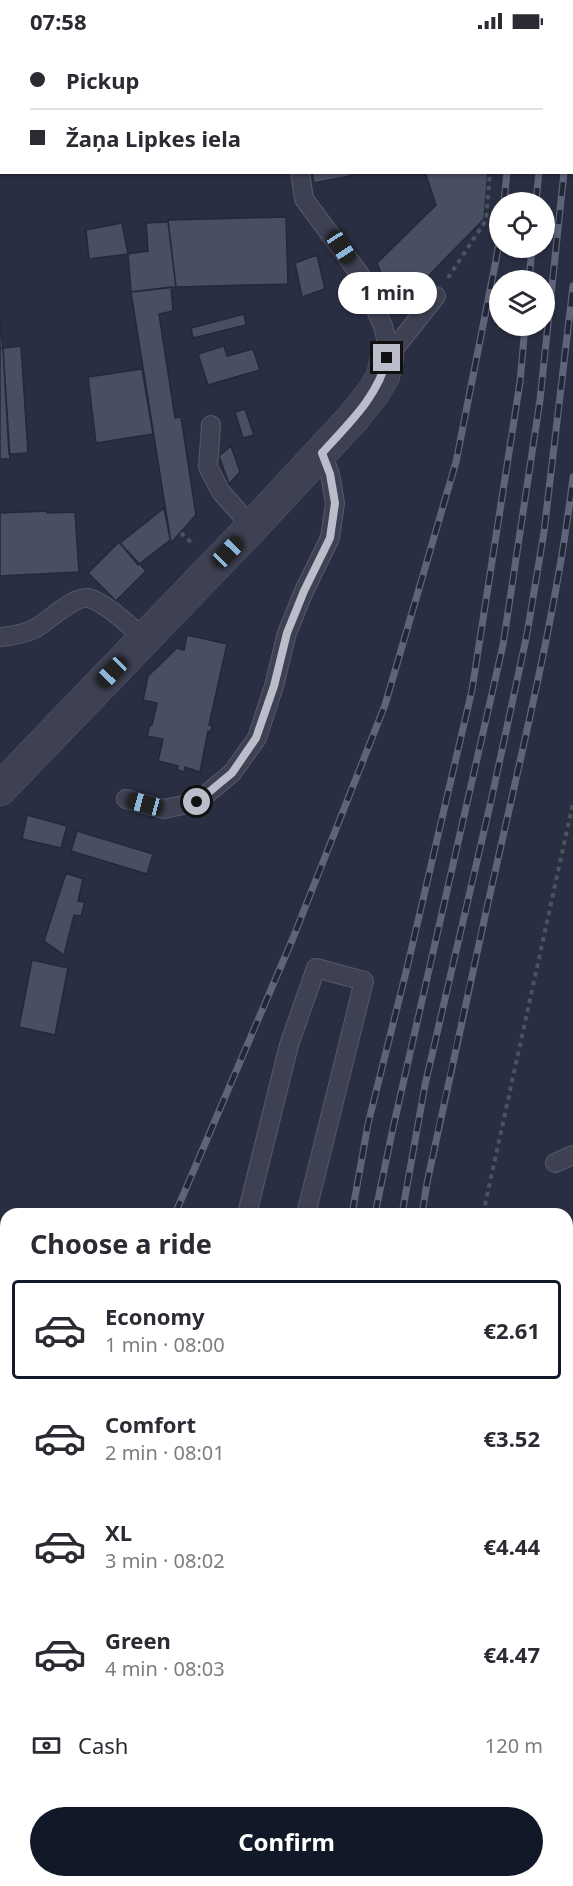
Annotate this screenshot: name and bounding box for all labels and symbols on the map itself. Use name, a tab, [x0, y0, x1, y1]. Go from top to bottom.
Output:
car	[324, 227, 358, 267]
callout: 1 min	[338, 271, 436, 313]
route end	[373, 344, 400, 371]
car	[209, 533, 247, 571]
car	[93, 653, 131, 691]
route start	[183, 788, 210, 815]
car	[125, 791, 165, 817]

